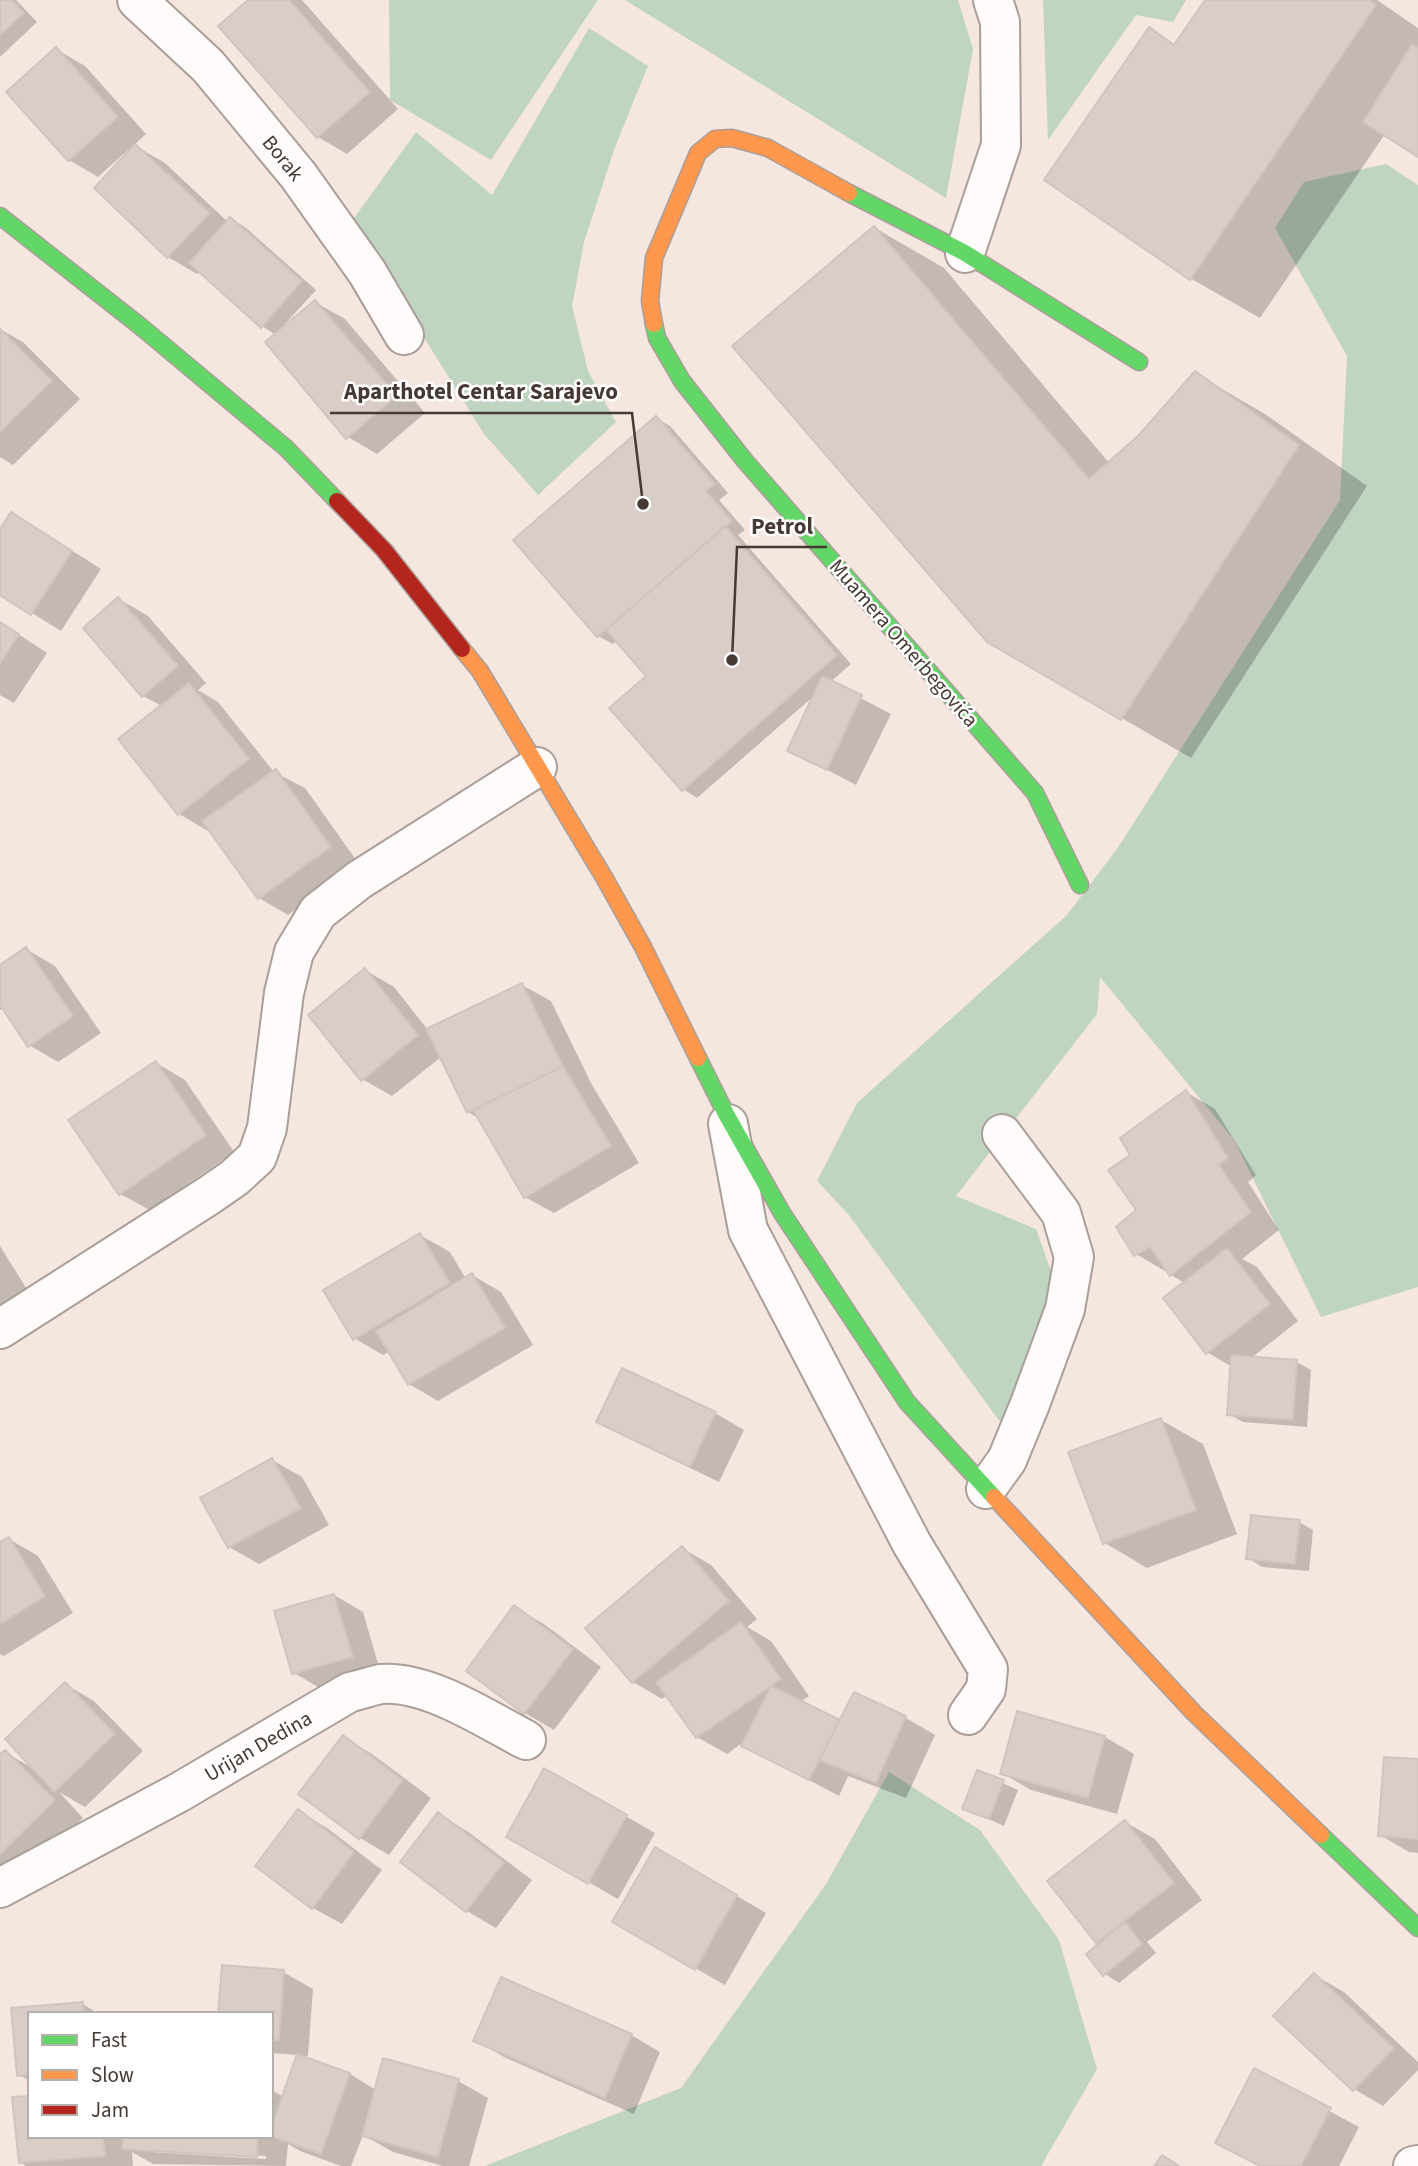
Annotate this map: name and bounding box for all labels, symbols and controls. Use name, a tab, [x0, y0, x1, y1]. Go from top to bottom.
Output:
street label: Borak	[255, 129, 311, 188]
callout: Aparthotel Centar Sarajevo	[330, 369, 632, 413]
text: Aparthotel Centar Sarajevo	[343, 375, 618, 408]
callout: Petrol	[737, 503, 827, 547]
text: Petrol	[751, 510, 813, 543]
street label: Muamera Omerbegovića	[822, 552, 986, 734]
street label: Urijan Dedina	[199, 1703, 317, 1789]
legend	[28, 2012, 273, 2138]
text: Fast	[91, 2025, 127, 2055]
text: Slow	[91, 2060, 134, 2090]
text: Jam	[91, 2095, 129, 2125]

